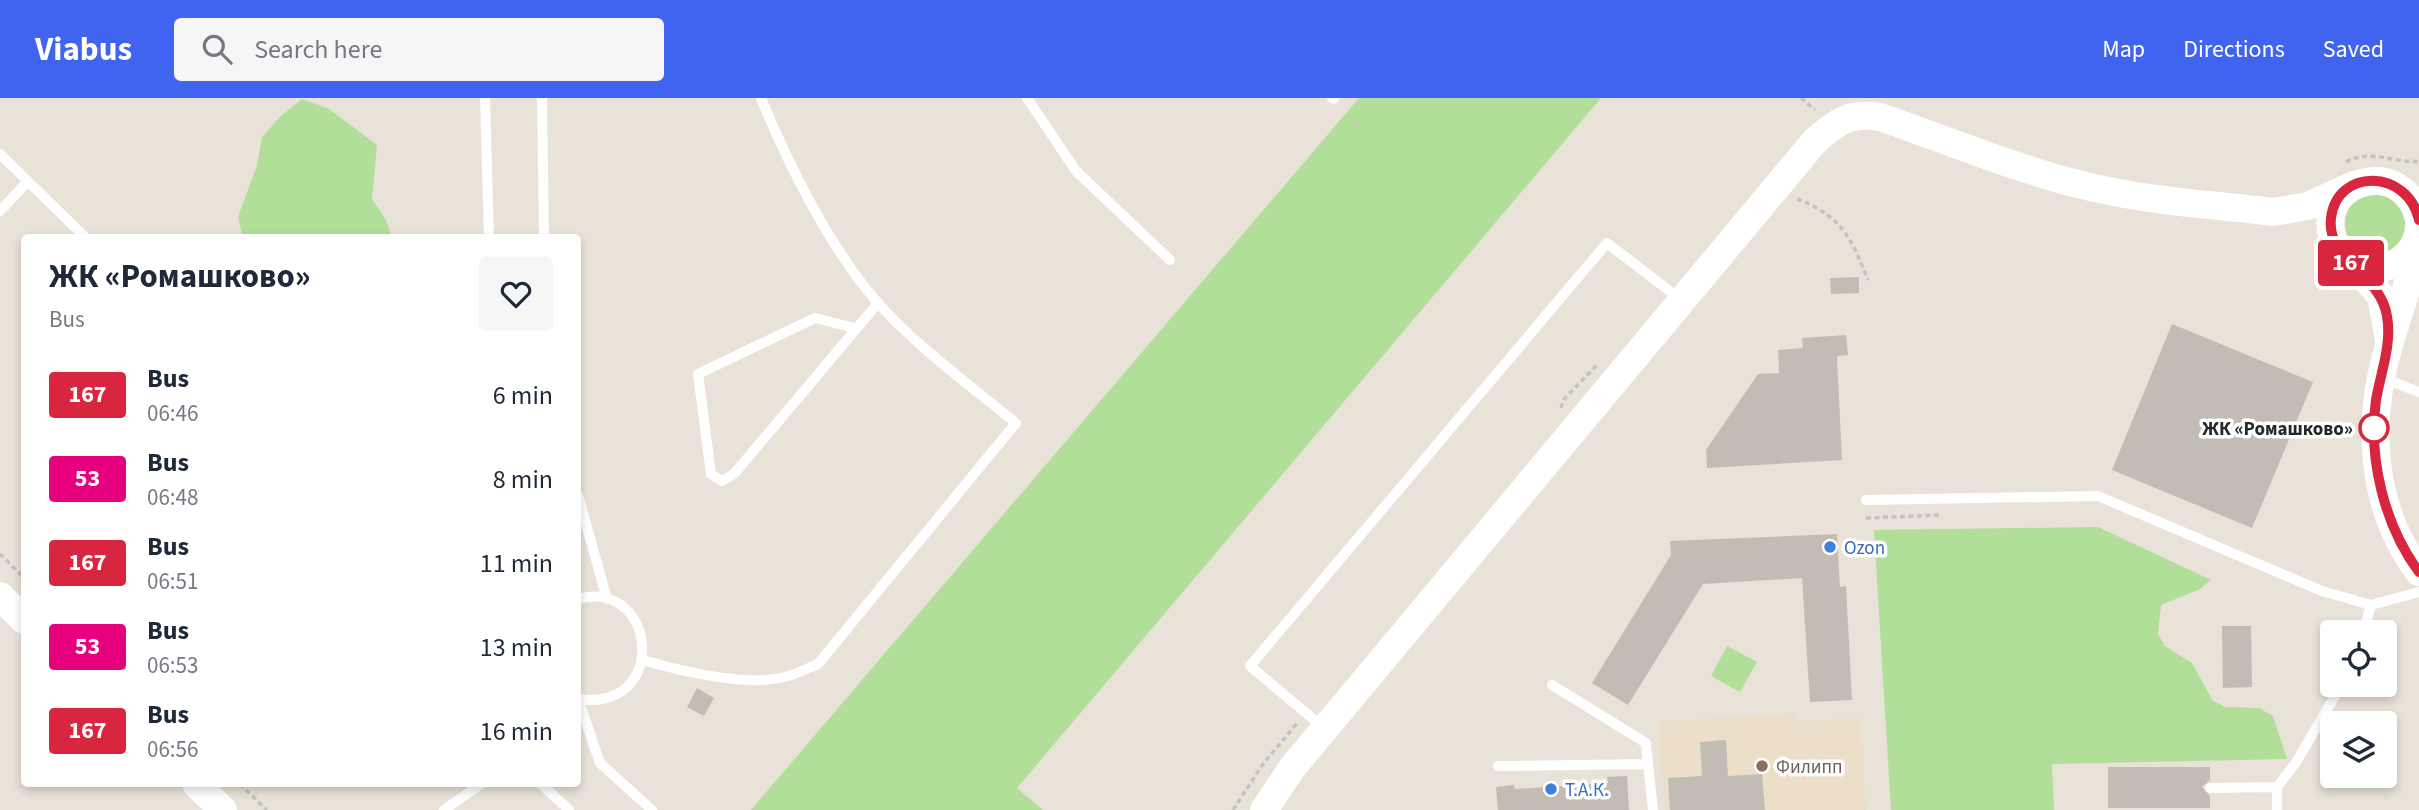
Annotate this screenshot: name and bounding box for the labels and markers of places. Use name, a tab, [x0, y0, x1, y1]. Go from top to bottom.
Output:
marker: ЖК «Ромашково»	[2359, 413, 2389, 443]
place label: ЖК «Ромашково»	[2202, 416, 2353, 443]
place label: Ozon	[1844, 535, 1885, 562]
marker: Ozon	[1822, 539, 1838, 555]
place label: Филипп	[1776, 754, 1842, 781]
marker: Филипп	[1754, 758, 1770, 774]
place label: Т.А.К.	[1565, 777, 1609, 804]
marker: Т.А.К.	[1543, 781, 1559, 797]

